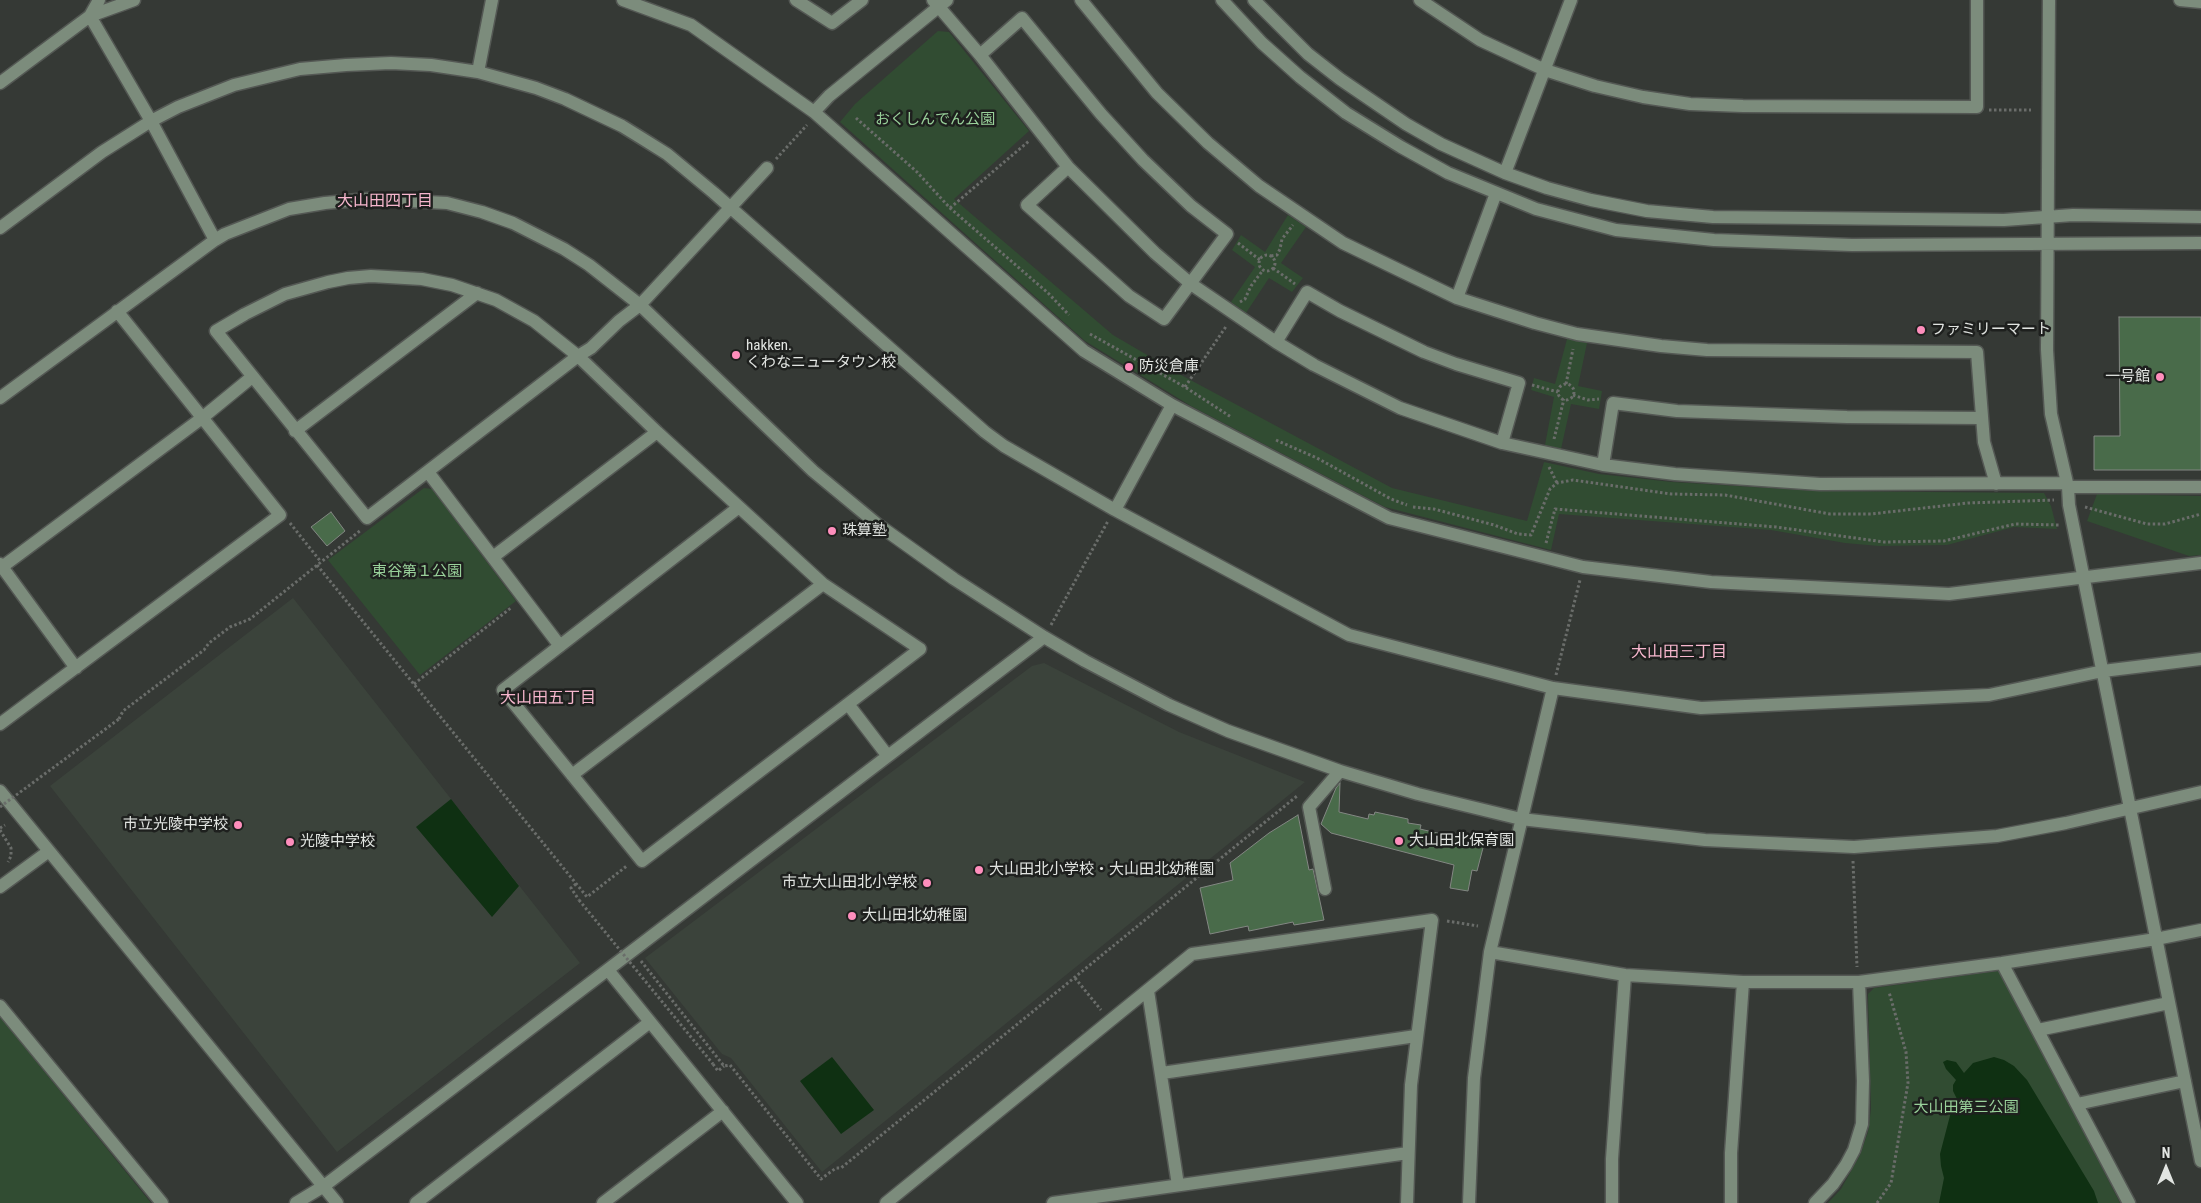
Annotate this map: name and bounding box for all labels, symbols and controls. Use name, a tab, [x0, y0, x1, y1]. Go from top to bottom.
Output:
park label: おくしんでん公園	[875, 111, 995, 129]
district label: 大山田四丁目	[337, 192, 433, 212]
place label: ファミリーマート	[1931, 321, 2051, 339]
marker: ファミリーマート	[1915, 324, 1927, 336]
place label: hakken. くわなニュータウン校	[746, 337, 896, 372]
marker: hakken. くわなニュータウン校	[730, 349, 742, 361]
place label: 防災倉庫	[1139, 358, 1199, 376]
marker: 防災倉庫	[1123, 361, 1135, 373]
place label: 一号館	[2105, 368, 2150, 386]
marker: 一号館	[2154, 371, 2166, 383]
place label: 珠算塾	[842, 522, 887, 540]
marker: 珠算塾	[826, 525, 838, 537]
park label: 東谷第１公園	[372, 563, 462, 581]
district label: 大山田三丁目	[1631, 643, 1727, 663]
district label: 大山田五丁目	[500, 689, 596, 709]
place label: 市立光陵中学校	[123, 816, 228, 834]
marker: 市立光陵中学校	[232, 819, 244, 831]
place label: 大山田北保育園	[1409, 832, 1514, 850]
place label: 光陵中学校	[300, 833, 375, 851]
marker: 大山田北保育園	[1393, 835, 1405, 847]
marker: 光陵中学校	[284, 836, 296, 848]
place label: 大山田北小学校・大山田北幼稚園	[989, 861, 1214, 879]
marker: 大山田北小学校・大山田北幼稚園	[973, 864, 985, 876]
place label: 市立大山田北小学校	[782, 874, 917, 892]
marker: 市立大山田北小学校	[921, 877, 933, 889]
place label: 大山田北幼稚園	[862, 907, 967, 925]
marker: 大山田北幼稚園	[846, 910, 858, 922]
park label: 大山田第三公園	[1914, 1099, 2018, 1117]
north arrow	[2141, 1143, 2191, 1193]
text: N	[2162, 1145, 2170, 1161]

